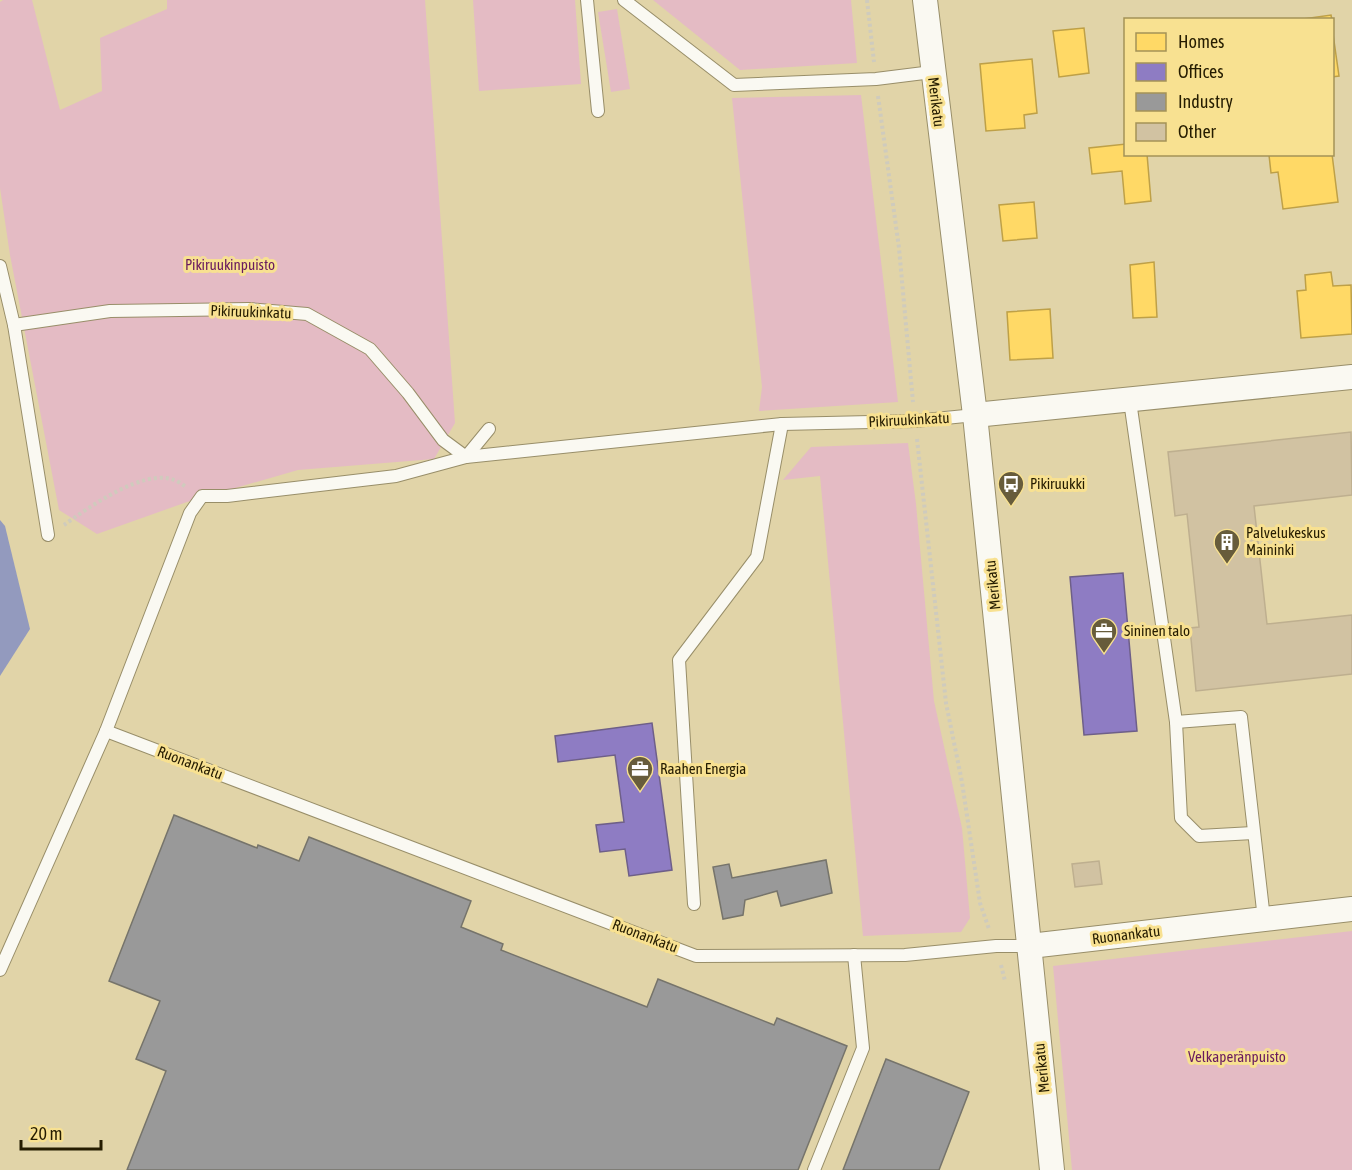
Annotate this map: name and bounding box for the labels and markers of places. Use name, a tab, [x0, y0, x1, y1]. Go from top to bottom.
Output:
bus stop icon: Pikiruukki	[996, 469, 1026, 507]
place label: Pikiruukki	[1030, 475, 1085, 492]
place label: Palvelukeskus Maininki	[1246, 524, 1325, 558]
building icon: Palvelukeskus Maininki	[1212, 527, 1242, 565]
office icon: Sininen talo	[1089, 616, 1119, 654]
place label: Sininen talo	[1124, 622, 1190, 639]
office icon: Raahen Energia	[625, 754, 655, 792]
place label: Raahen Energia	[660, 760, 746, 777]

